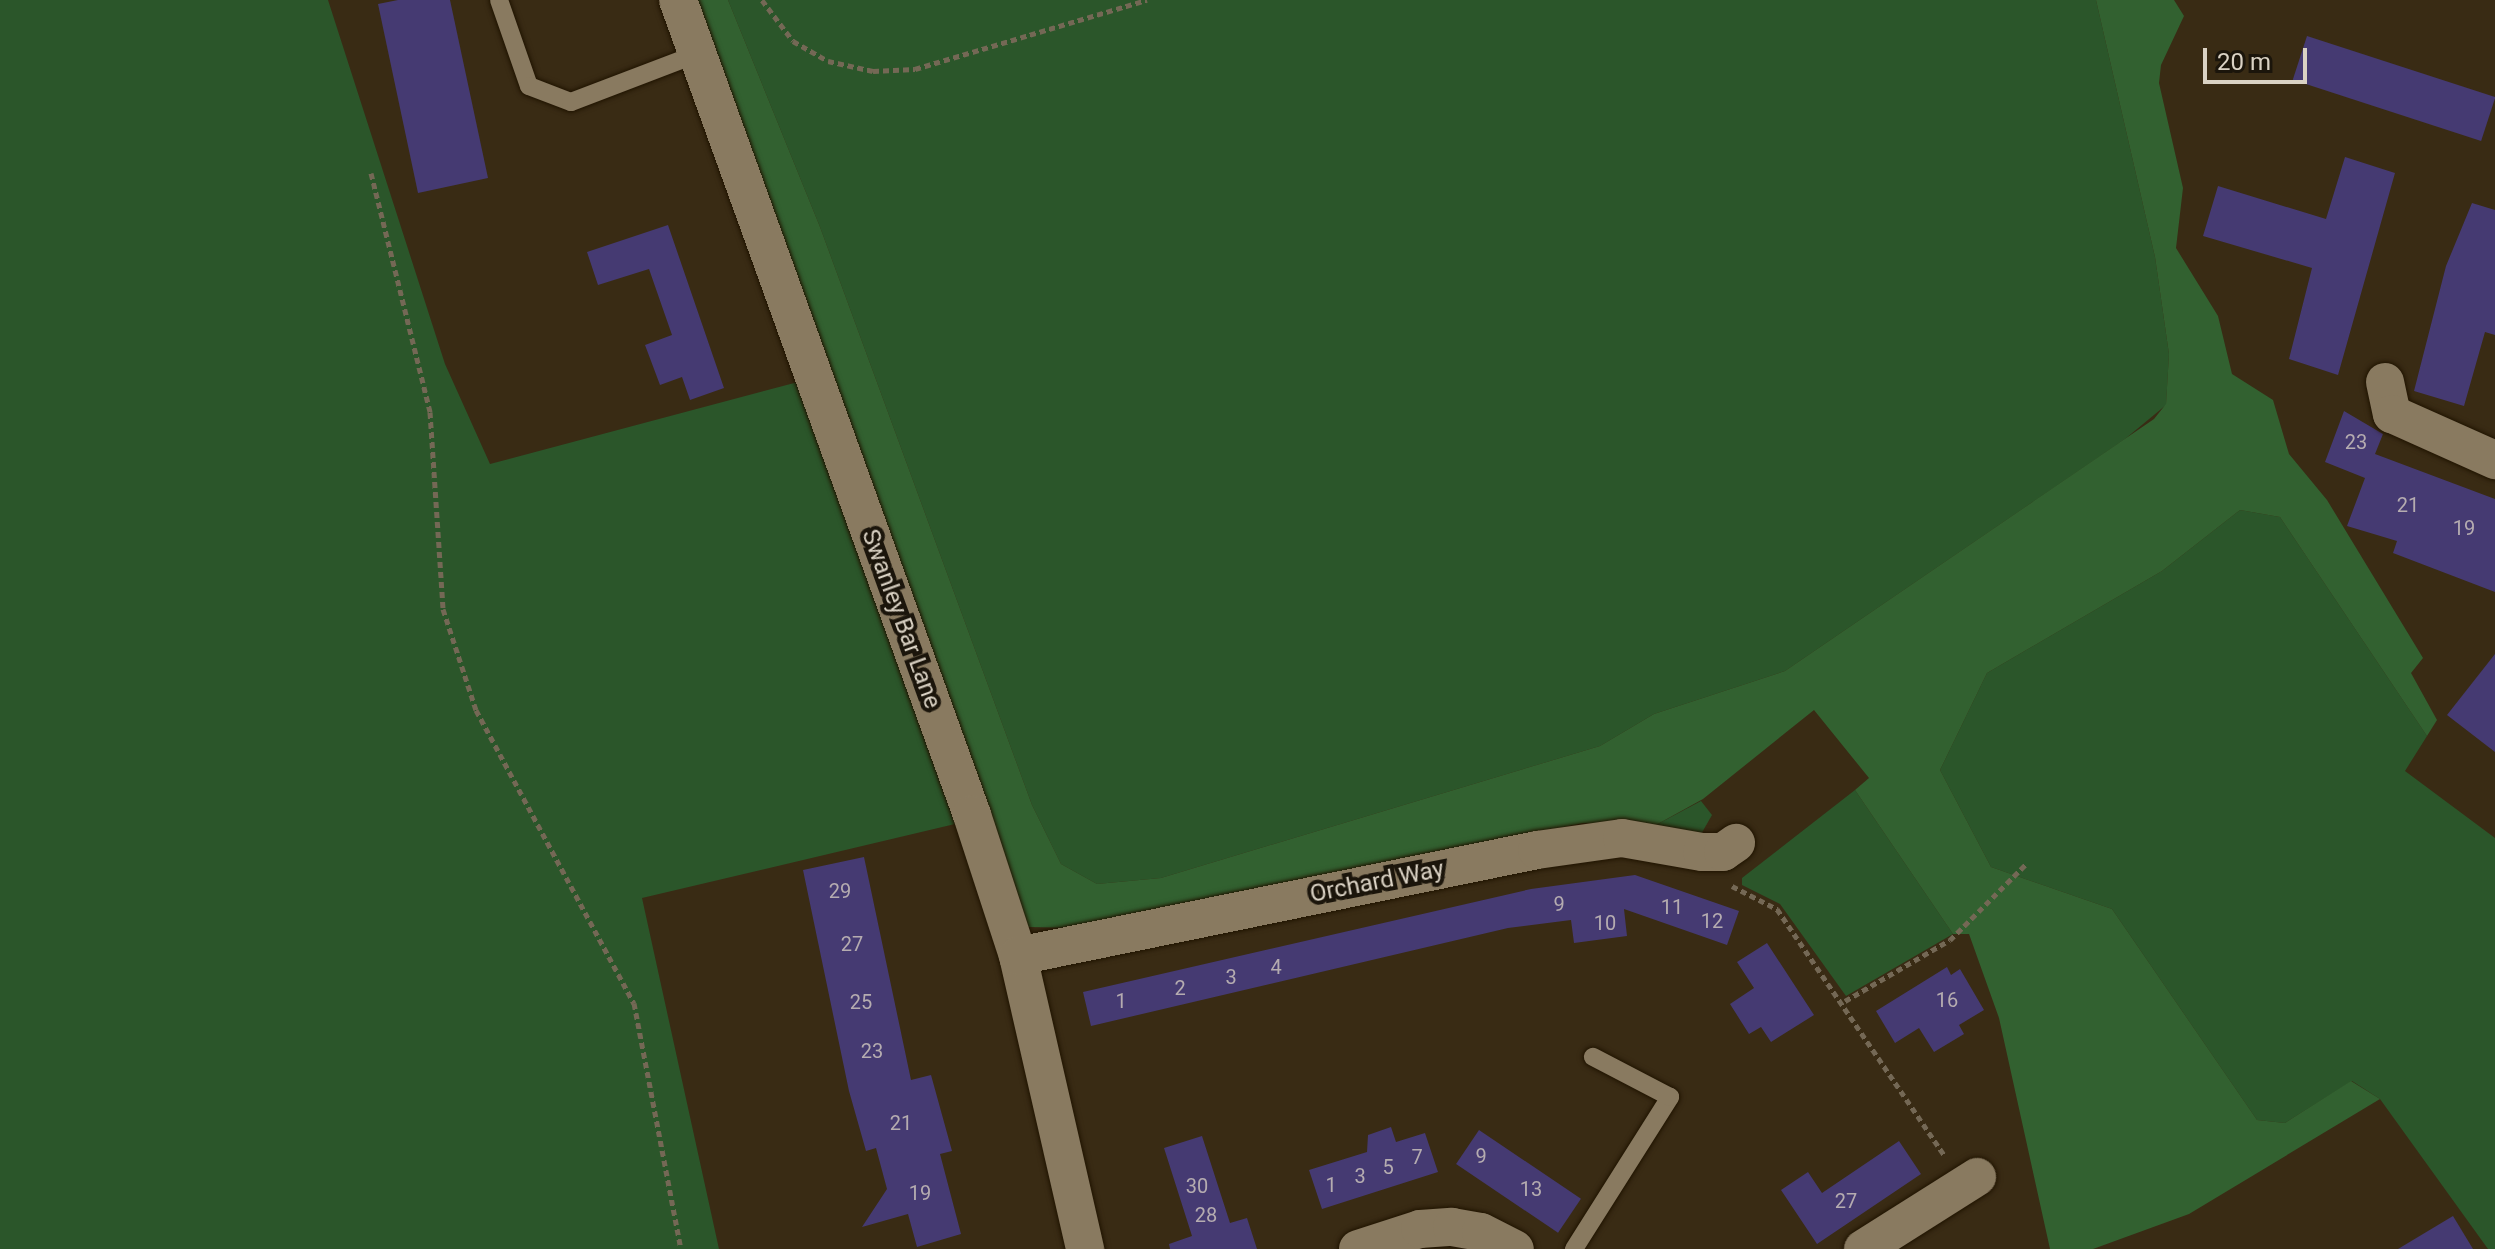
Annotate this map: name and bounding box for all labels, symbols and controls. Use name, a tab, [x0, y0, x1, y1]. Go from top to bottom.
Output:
scale bar	[2207, 32, 2311, 82]
text: 20 m	[2217, 48, 2271, 76]
house number: 23	[2345, 430, 2367, 454]
house number: 21	[2397, 493, 2419, 517]
house number: 19	[2453, 516, 2475, 540]
street label: Swanley Bar Lane	[855, 526, 947, 712]
street label: Orchard Way	[1308, 855, 1446, 909]
house number: 29	[829, 879, 851, 903]
house number: 9	[1553, 892, 1565, 916]
house number: 11	[1661, 895, 1683, 919]
house number: 12	[1701, 909, 1723, 933]
house number: 10	[1594, 911, 1616, 935]
house number: 27	[841, 932, 863, 956]
house number: 4	[1270, 955, 1282, 979]
house number: 3	[1225, 965, 1237, 989]
house number: 2	[1174, 976, 1186, 1000]
house number: 16	[1936, 988, 1958, 1012]
house number: 1	[1115, 989, 1127, 1013]
house number: 25	[850, 990, 872, 1014]
house number: 23	[861, 1039, 883, 1063]
house number: 21	[890, 1111, 912, 1135]
house number: 9	[1475, 1144, 1487, 1168]
house number: 7	[1411, 1145, 1423, 1169]
house number: 5	[1382, 1155, 1394, 1179]
house number: 3	[1354, 1164, 1366, 1188]
house number: 1	[1325, 1173, 1337, 1197]
house number: 30	[1186, 1174, 1208, 1198]
house number: 13	[1520, 1177, 1542, 1201]
house number: 19	[909, 1181, 931, 1205]
house number: 27	[1835, 1189, 1857, 1213]
house number: 28	[1195, 1203, 1217, 1227]

